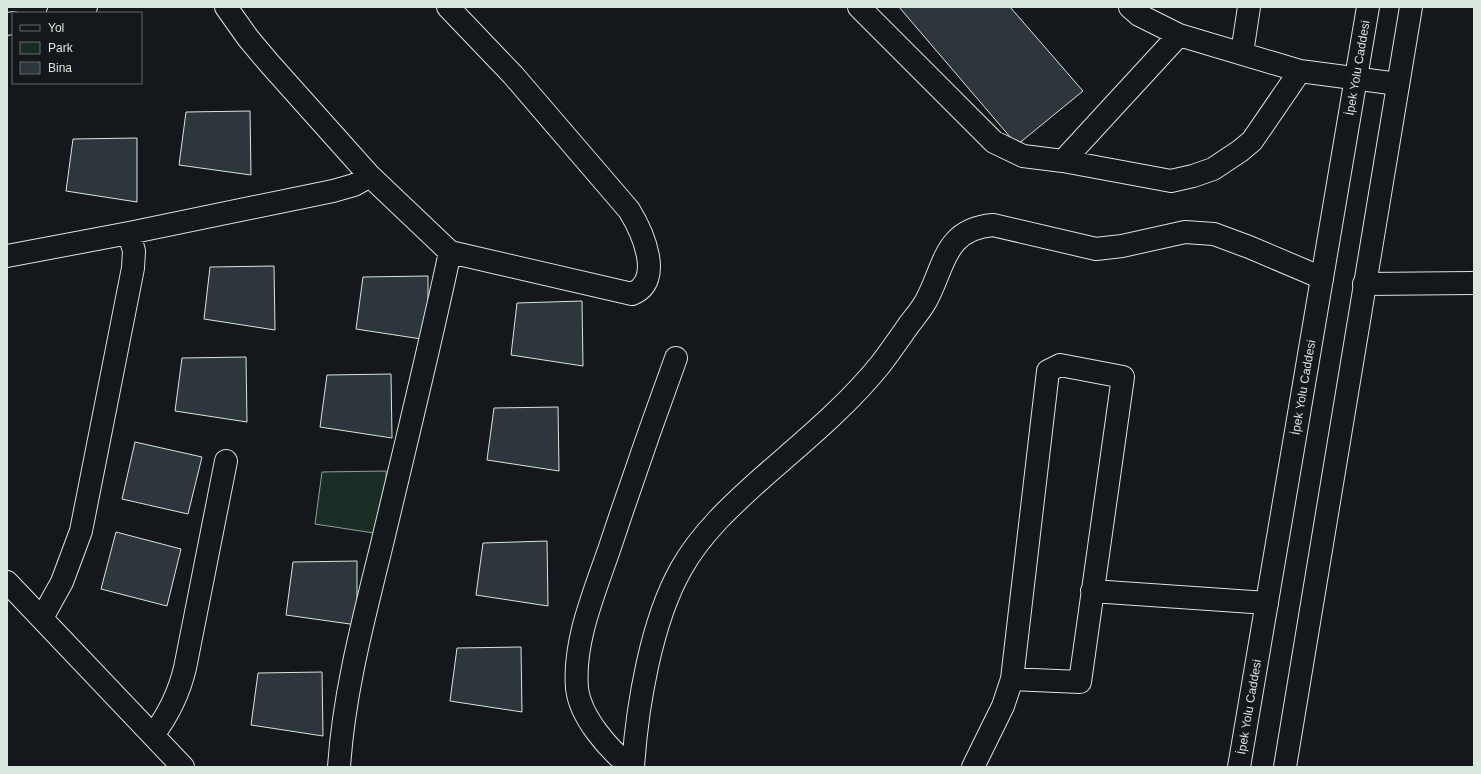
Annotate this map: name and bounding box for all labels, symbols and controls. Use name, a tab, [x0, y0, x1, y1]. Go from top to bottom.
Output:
legend	[12, 12, 142, 84]
street label: İpek Yolu Caddesi	[1343, 19, 1373, 117]
text: Yol	[48, 21, 64, 35]
text: Park	[48, 41, 74, 55]
text: Bina	[48, 61, 72, 75]
street label: İpek Yolu Caddesi	[1288, 339, 1318, 436]
street label: İpek Yolu Caddesi	[1234, 658, 1264, 755]

